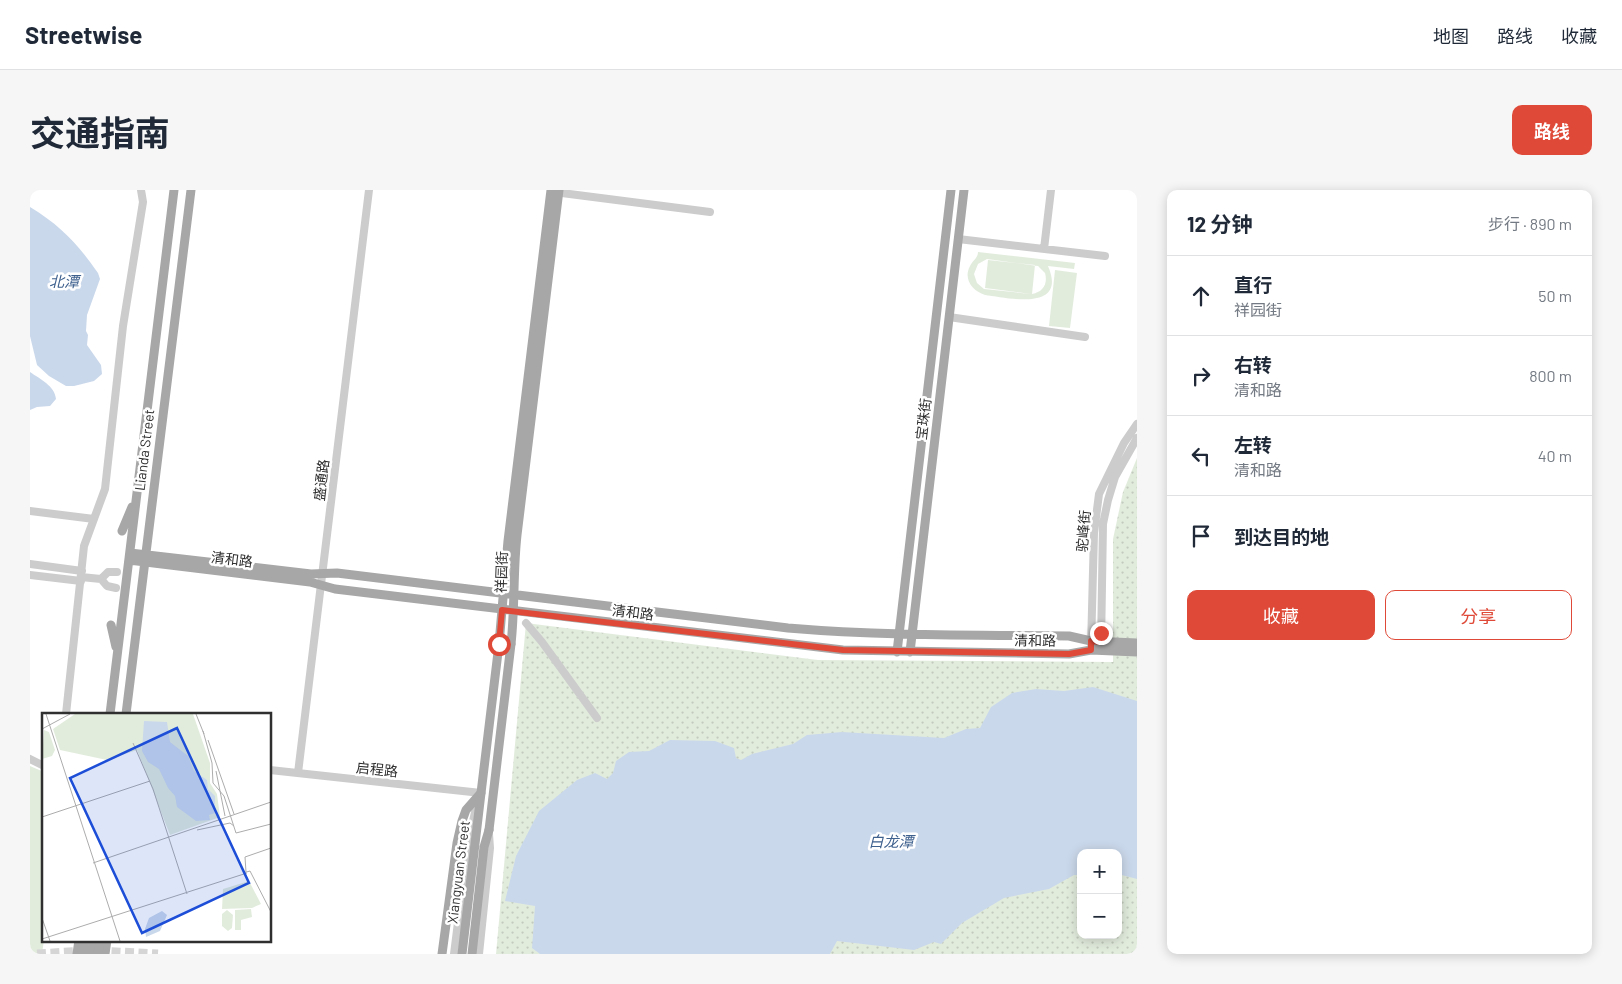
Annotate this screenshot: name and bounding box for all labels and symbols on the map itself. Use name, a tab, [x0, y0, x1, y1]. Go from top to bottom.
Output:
water label: 北潭	[49, 272, 82, 290]
street label: 宝珠街	[912, 397, 934, 441]
street label: Lianda Street	[131, 408, 157, 492]
street label: 盛通路	[310, 458, 332, 502]
street label: 驼峰街	[1073, 509, 1093, 553]
street label: 清和路	[210, 548, 254, 570]
street label: 祥园街	[492, 551, 510, 593]
street label: 清和路	[611, 601, 655, 623]
route end	[1090, 622, 1113, 645]
street label: 清和路	[1014, 631, 1056, 649]
route start	[488, 633, 511, 656]
inset map	[42, 713, 271, 942]
street label: 启程路	[355, 758, 399, 780]
street label: Xiangyuan Street	[443, 820, 473, 924]
water label: 白龙潭	[868, 832, 916, 850]

